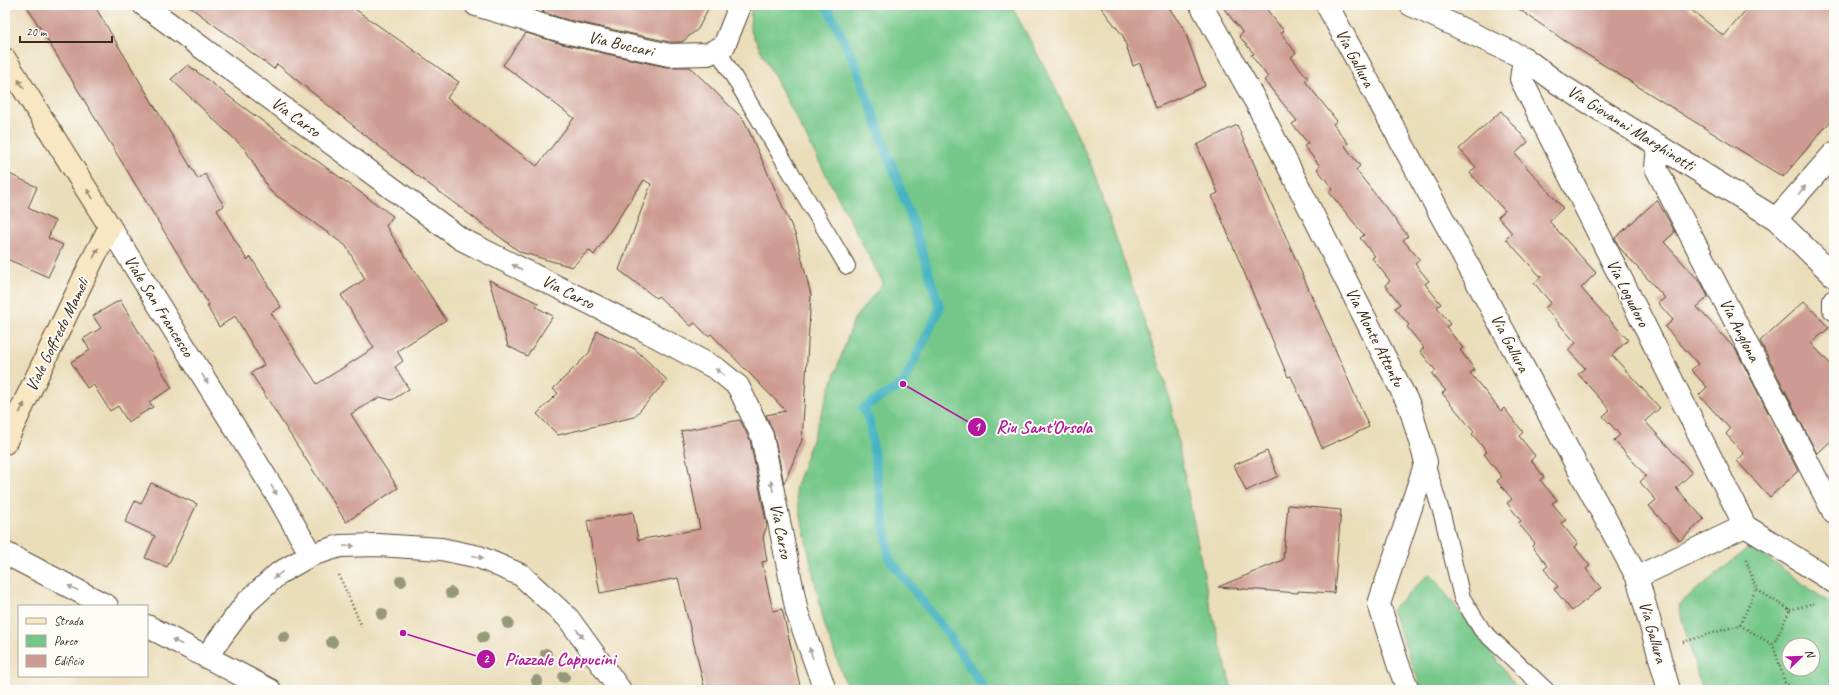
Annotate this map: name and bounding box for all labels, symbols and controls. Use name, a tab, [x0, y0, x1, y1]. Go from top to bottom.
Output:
scale bar	[20, 18, 112, 44]
text: 20 m	[26, 24, 48, 40]
street label: Via Gallura	[1331, 25, 1380, 92]
street label: Via Buccari	[586, 26, 657, 62]
one-way arrow	[17, 78, 24, 90]
street label: Via Giovanni Marghinotti	[1564, 80, 1700, 177]
street label: Via Carso	[267, 92, 325, 142]
one-way arrow	[1797, 185, 1806, 194]
one-way arrow	[86, 188, 93, 200]
one-way arrow	[93, 247, 100, 259]
street label: Viale San Francesco	[119, 251, 199, 362]
street label: Via Logudoro	[1602, 256, 1654, 331]
one-way arrow	[512, 264, 523, 270]
street label: Via Carso	[538, 270, 598, 314]
street label: Viale Goffredo Mameli	[21, 273, 95, 395]
street label: Via Monte Attentu	[1341, 284, 1410, 392]
street label: Via Anglona	[1715, 295, 1766, 367]
street label: Via Gallura	[1486, 310, 1535, 377]
one-way arrow	[714, 368, 725, 376]
one-way arrow	[201, 374, 209, 384]
one-way arrow	[19, 402, 25, 414]
callout: Riu Sant'Orsola	[967, 412, 1100, 442]
text: Riu Sant'Orsola	[996, 416, 1094, 438]
text: 1	[974, 419, 981, 435]
one-way arrow	[769, 480, 775, 492]
one-way arrow	[270, 484, 277, 496]
street label: Via Carso	[765, 502, 797, 561]
one-way arrow	[343, 543, 356, 549]
one-way arrow	[473, 554, 485, 560]
one-way arrow	[273, 570, 283, 578]
one-way arrow	[67, 585, 79, 591]
street label: Via Gallura	[1634, 599, 1672, 666]
legend	[18, 605, 148, 677]
text: Strada	[54, 613, 84, 629]
one-way arrow	[576, 628, 584, 639]
text: Parco	[54, 633, 79, 649]
north arrow	[1781, 637, 1821, 677]
one-way arrow	[171, 638, 182, 645]
callout: Piazzale Cappucini	[476, 644, 623, 674]
one-way arrow	[808, 647, 814, 659]
text: N	[1802, 647, 1819, 661]
text: Piazzale Cappucini	[505, 648, 618, 670]
text: 2	[483, 651, 490, 667]
text: Edificio	[54, 653, 84, 669]

